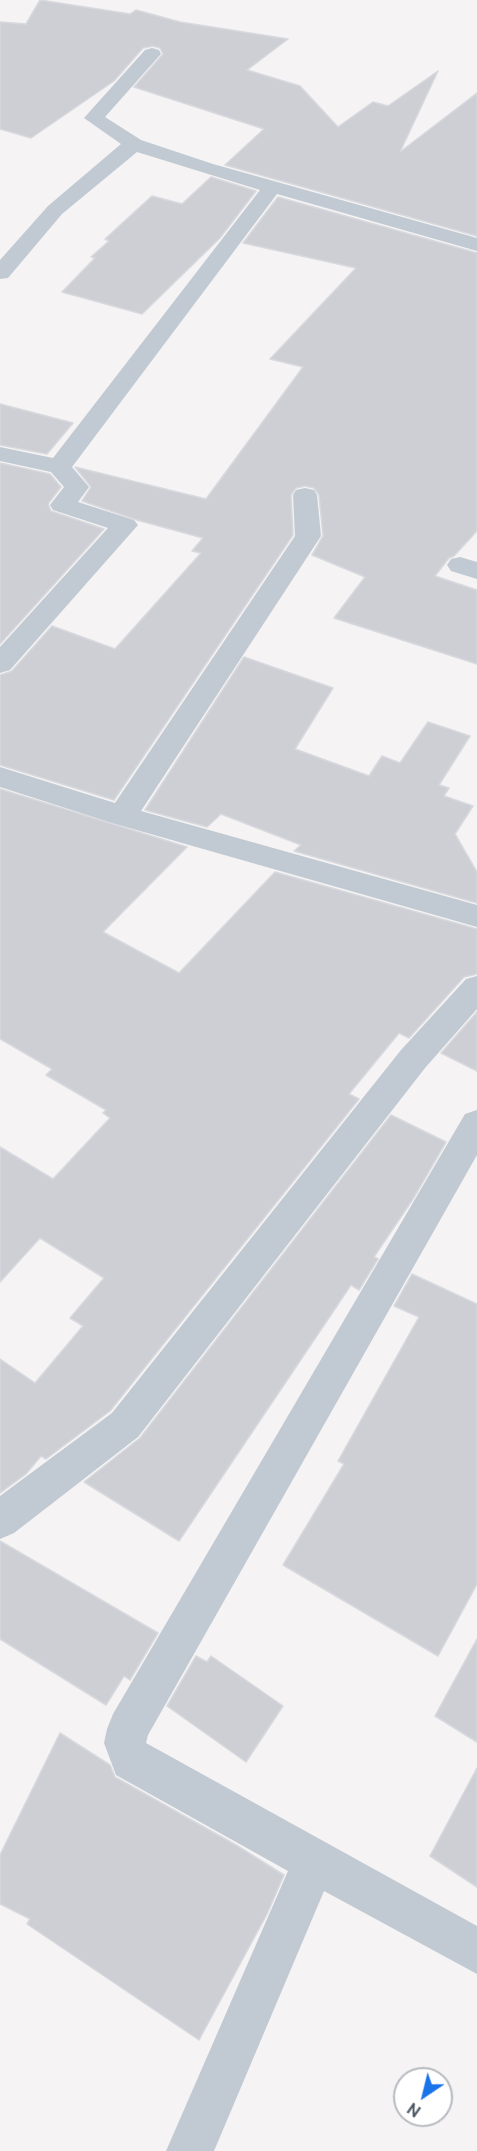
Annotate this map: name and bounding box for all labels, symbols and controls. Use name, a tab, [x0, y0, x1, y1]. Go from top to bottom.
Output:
north arrow	[393, 2067, 453, 2127]
text: N	[404, 2099, 424, 2121]

